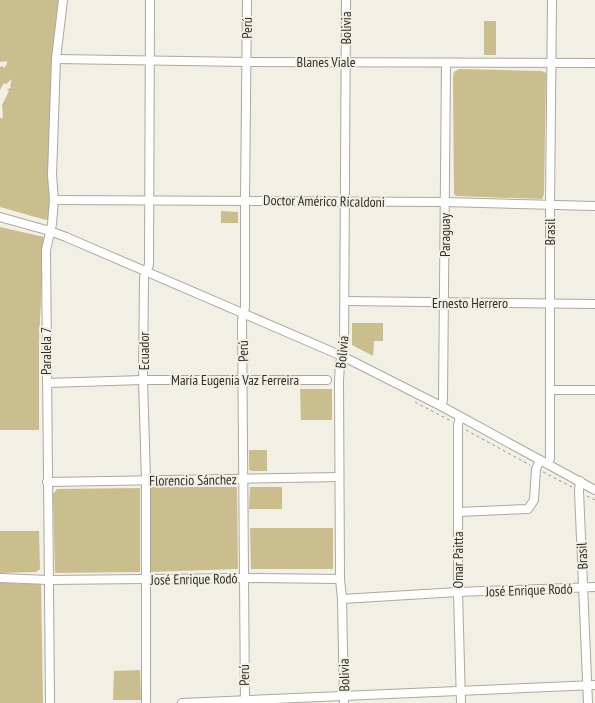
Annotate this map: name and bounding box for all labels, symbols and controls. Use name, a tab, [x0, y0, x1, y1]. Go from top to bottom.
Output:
street label: Bolivia	[337, 11, 355, 45]
street label: Perú	[238, 17, 256, 39]
street label: Blanes Viale	[297, 53, 356, 71]
street label: Doctor Américo Ricaldoni	[263, 191, 385, 211]
street label: Paraguay	[436, 212, 454, 257]
street label: Brasil	[541, 218, 559, 246]
street label: Ernesto Herrero	[432, 294, 508, 312]
street label: Paralela 7	[37, 327, 55, 375]
street label: Ecuador	[135, 332, 153, 370]
street label: Bolivia	[331, 335, 353, 369]
street label: Perú	[234, 340, 252, 362]
street label: María Eugenia Vaz Ferreira	[171, 371, 299, 389]
street label: Florencio Sánchez	[149, 470, 237, 490]
street label: Omar Paitta	[449, 531, 467, 589]
street label: Brasil	[572, 541, 592, 570]
street label: José Enrique Rodó	[149, 569, 238, 589]
street label: José Enrique Rodó	[484, 579, 573, 601]
street label: Bolivia	[335, 658, 353, 692]
street label: Perú	[235, 664, 253, 686]

